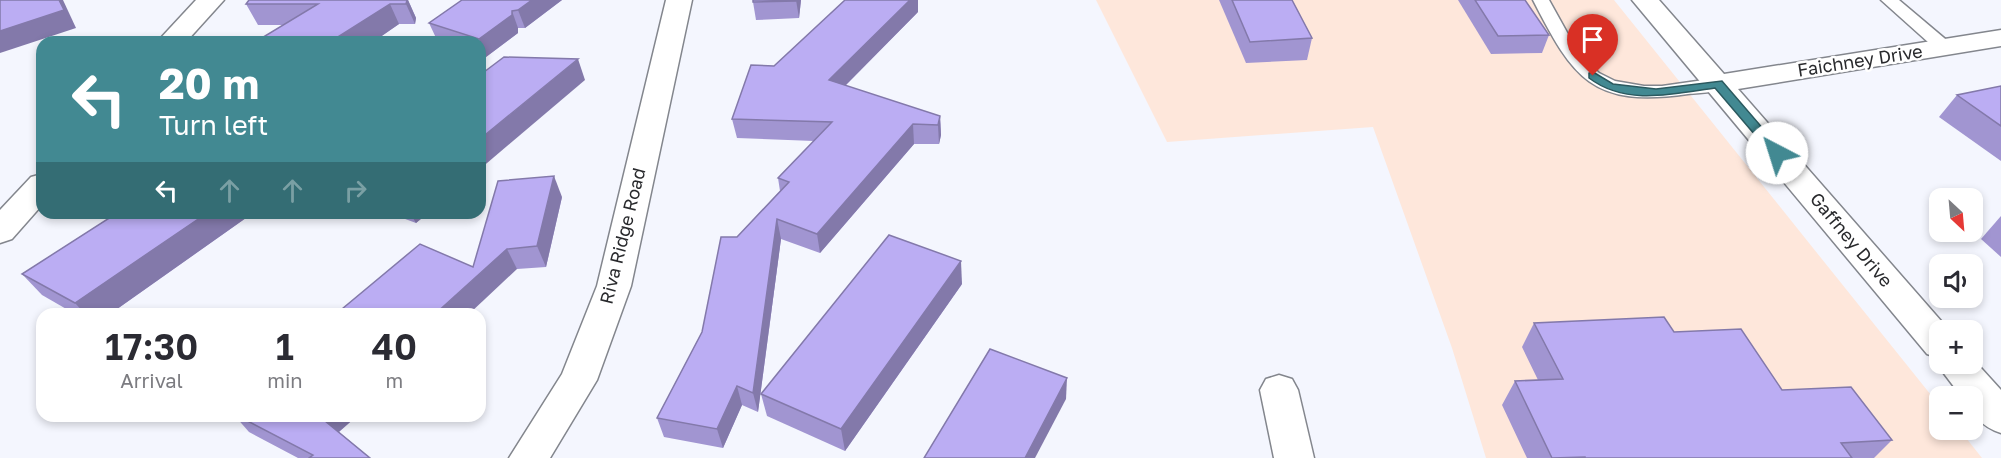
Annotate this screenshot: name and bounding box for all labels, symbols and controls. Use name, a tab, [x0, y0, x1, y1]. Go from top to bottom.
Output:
pin	[1567, 14, 1618, 76]
icon: arrive	[1576, 23, 1609, 56]
street label: Faichney Drive	[1796, 39, 1924, 81]
text: 20 m	[159, 58, 259, 108]
icon: left	[60, 60, 138, 138]
text: Turn left	[159, 109, 268, 141]
position arrow	[1745, 121, 1809, 185]
street label: Riva Ridge Road	[594, 165, 650, 306]
icon: left	[150, 174, 183, 207]
icon: ahead	[213, 174, 246, 207]
icon: ahead	[276, 174, 309, 207]
icon: right	[339, 174, 372, 207]
street label: Gaffney Drive	[1806, 188, 1898, 291]
north arrow	[1929, 188, 1983, 242]
map controls	[1929, 188, 1983, 440]
button: sound	[1929, 254, 1983, 308]
button: +	[1929, 320, 1983, 374]
text: 17:30	[105, 325, 198, 368]
text: 1	[276, 325, 294, 368]
text: 40	[372, 325, 417, 368]
text: Arrival	[120, 368, 183, 392]
text: min	[267, 368, 303, 392]
text: m	[385, 368, 403, 392]
button: −	[1929, 386, 1983, 440]

